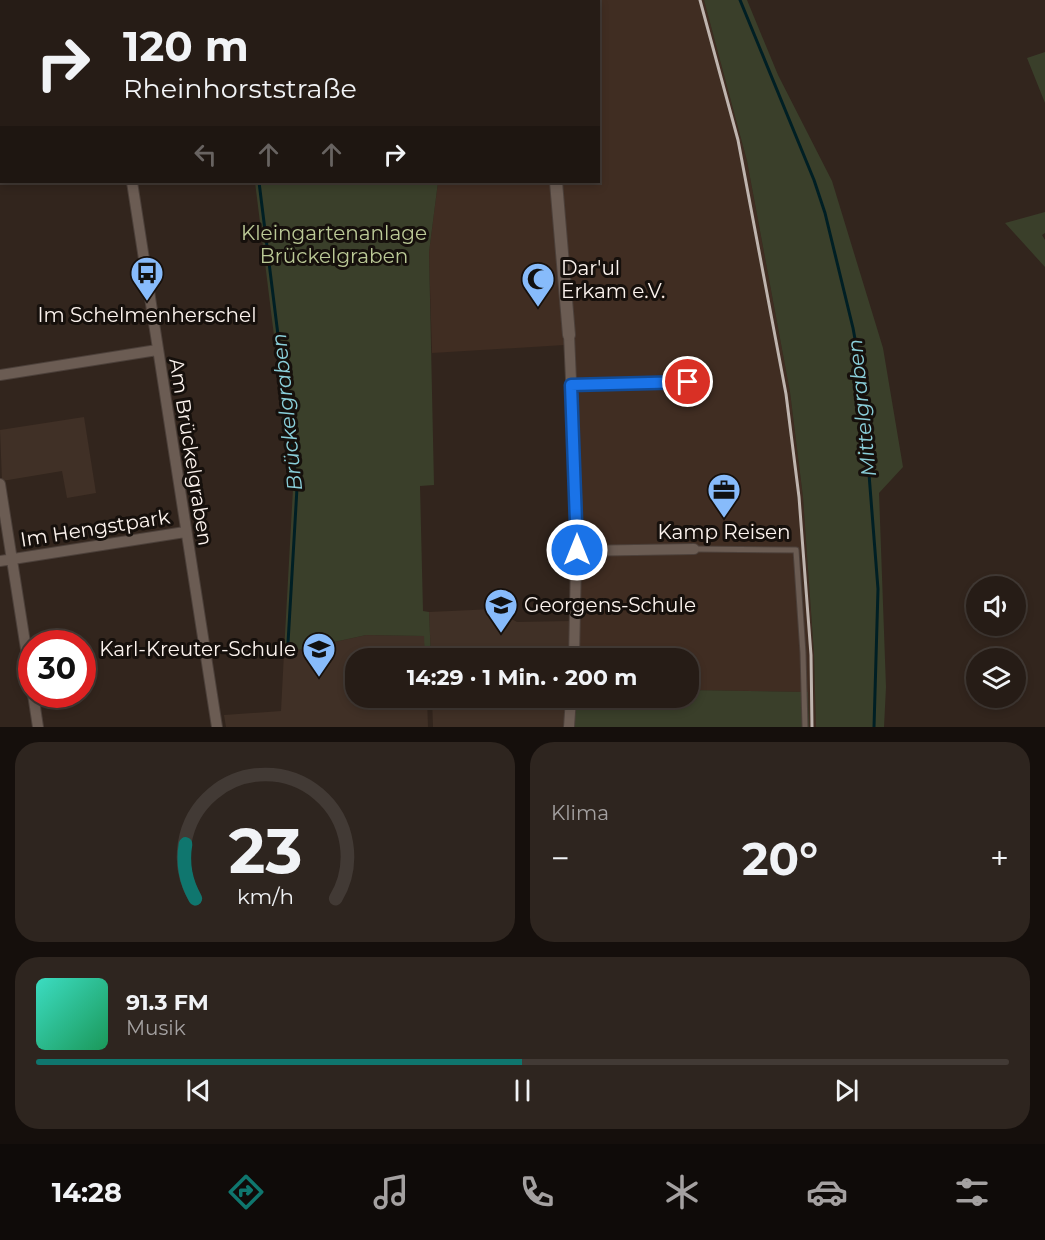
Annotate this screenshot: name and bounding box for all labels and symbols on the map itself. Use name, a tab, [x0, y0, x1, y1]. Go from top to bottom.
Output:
park label: Kleingartenanlage Brückelgraben	[241, 221, 427, 268]
bus stop icon: Im Schelmenherschel	[129, 255, 165, 302]
place label: Dar'ul Erkam e.V.	[561, 256, 665, 303]
mosque icon: Dar'ul Erkam e.V.	[520, 261, 556, 308]
place label: Im Schelmenherschel	[37, 303, 257, 327]
water label: Brückelgraben	[266, 332, 307, 492]
water label: Mittelgraben	[842, 338, 881, 478]
pin	[662, 356, 713, 407]
street label: Am Brückelgraben	[164, 357, 218, 547]
office icon: Kamp Reisen	[706, 472, 742, 519]
street label: Im Hengstpark	[19, 504, 172, 552]
position arrow	[545, 518, 609, 582]
place label: Kamp Reisen	[657, 520, 791, 544]
school or university icon: Georgens-Schule	[483, 587, 519, 634]
place label: Georgens-Schule	[524, 593, 696, 617]
speed limit sign: 30	[18, 630, 96, 708]
school or university icon: Karl-Kreuter-Schule	[301, 631, 337, 678]
place label: Karl-Kreuter-Schule	[99, 637, 296, 661]

